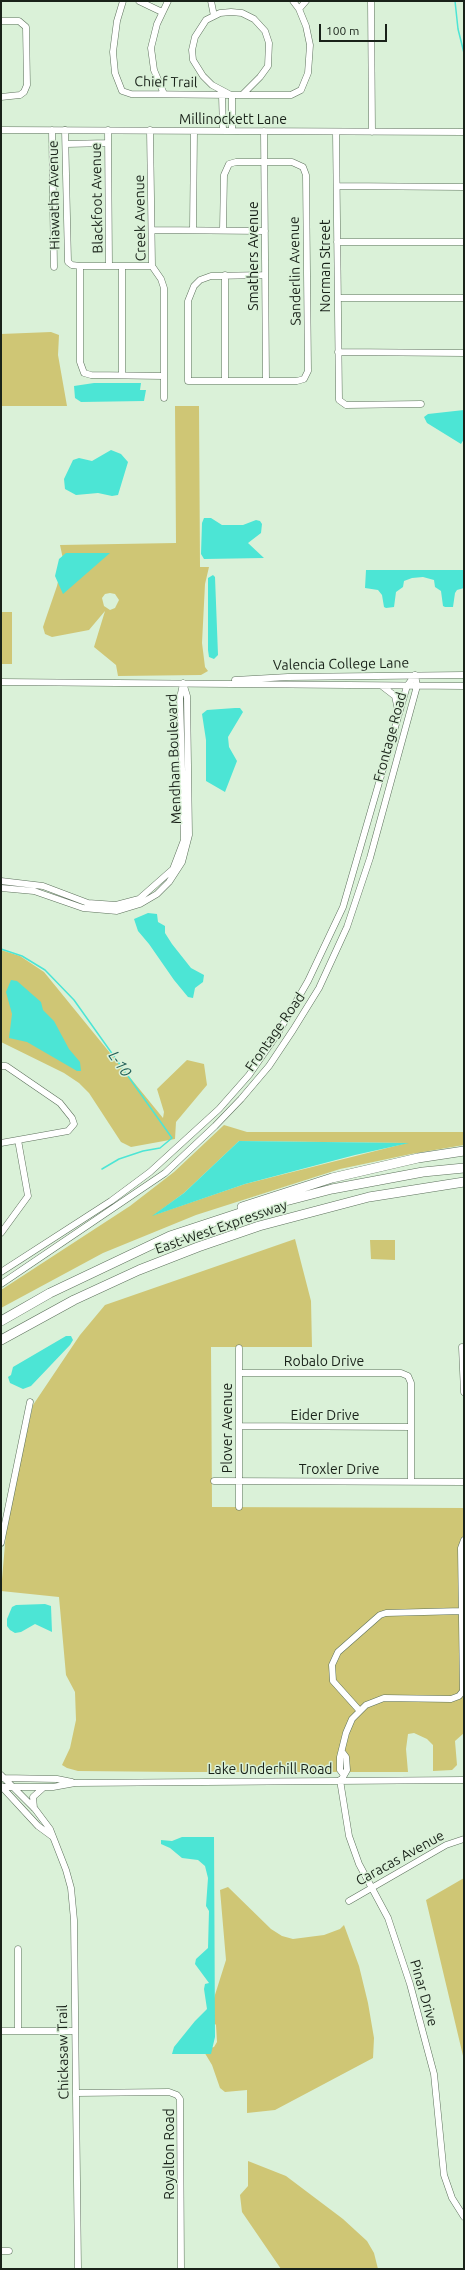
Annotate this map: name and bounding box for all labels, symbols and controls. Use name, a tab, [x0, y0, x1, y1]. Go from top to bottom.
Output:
scale bar	[321, 16, 389, 42]
text: 100 m	[326, 24, 359, 37]
street label: Chief Trail	[134, 73, 198, 91]
street label: Millinockett Lane	[179, 111, 287, 127]
street label: Hiawatha Avenue	[45, 140, 63, 250]
street label: Blackfoot Avenue	[88, 142, 106, 254]
street label: Creek Avenue	[131, 174, 149, 262]
street label: Smathers Avenue	[245, 201, 261, 311]
street label: Sanderlin Avenue	[286, 216, 304, 326]
street label: Norman Street	[317, 219, 333, 313]
street label: Valencia College Lane	[273, 654, 409, 674]
street label: Frontage Road	[370, 690, 410, 784]
street label: Mendham Boulevard	[163, 693, 185, 825]
street label: Frontage Road	[242, 989, 308, 1075]
water label: L-10	[105, 1048, 135, 1080]
street label: East-West Expressway	[153, 1196, 289, 1258]
street label: Robalo Drive	[284, 1353, 364, 1369]
street label: Plover Avenue	[219, 1383, 235, 1473]
street label: Eider Drive	[291, 1407, 359, 1423]
street label: Troxler Drive	[299, 1461, 379, 1477]
street label: Lake Underhill Road	[207, 1761, 333, 1777]
street label: Caracas Avenue	[353, 1827, 447, 1889]
street label: Pinar Drive	[406, 1958, 442, 2028]
street label: Chickasaw Trail	[54, 2004, 72, 2100]
street label: Royalton Road	[161, 2108, 177, 2200]

